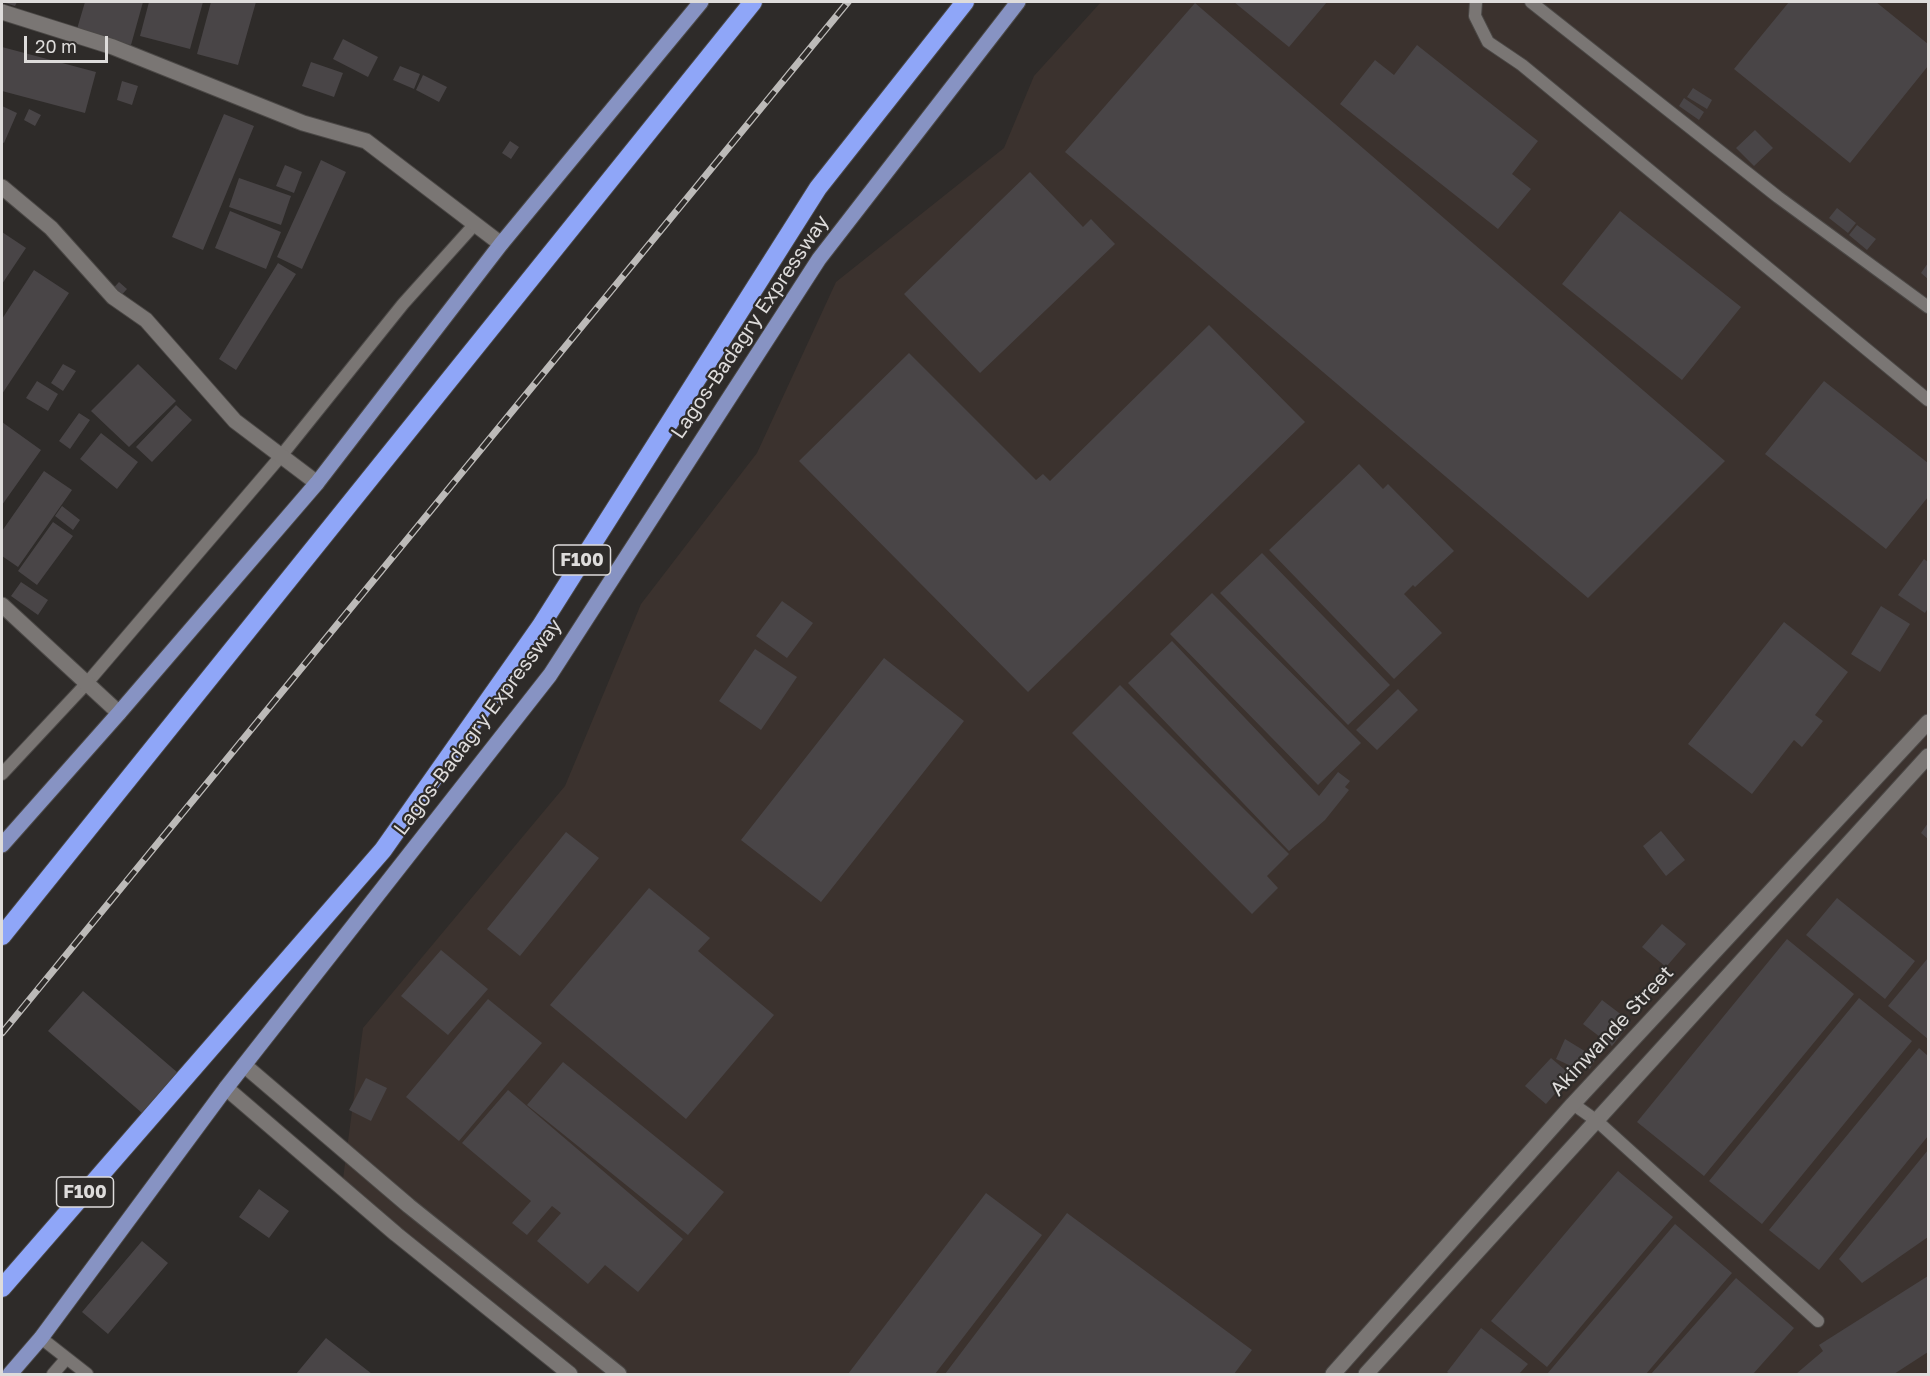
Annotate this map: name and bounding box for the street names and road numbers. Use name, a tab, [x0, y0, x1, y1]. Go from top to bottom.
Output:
street label: Lagos-Badagry Expressway	[666, 211, 834, 443]
road number: F100	[554, 545, 610, 575]
street label: Lagos-Badagry Expressway	[389, 614, 567, 840]
street label: Akinwande Street	[1545, 961, 1679, 1101]
road number: F100	[56, 1177, 113, 1207]

